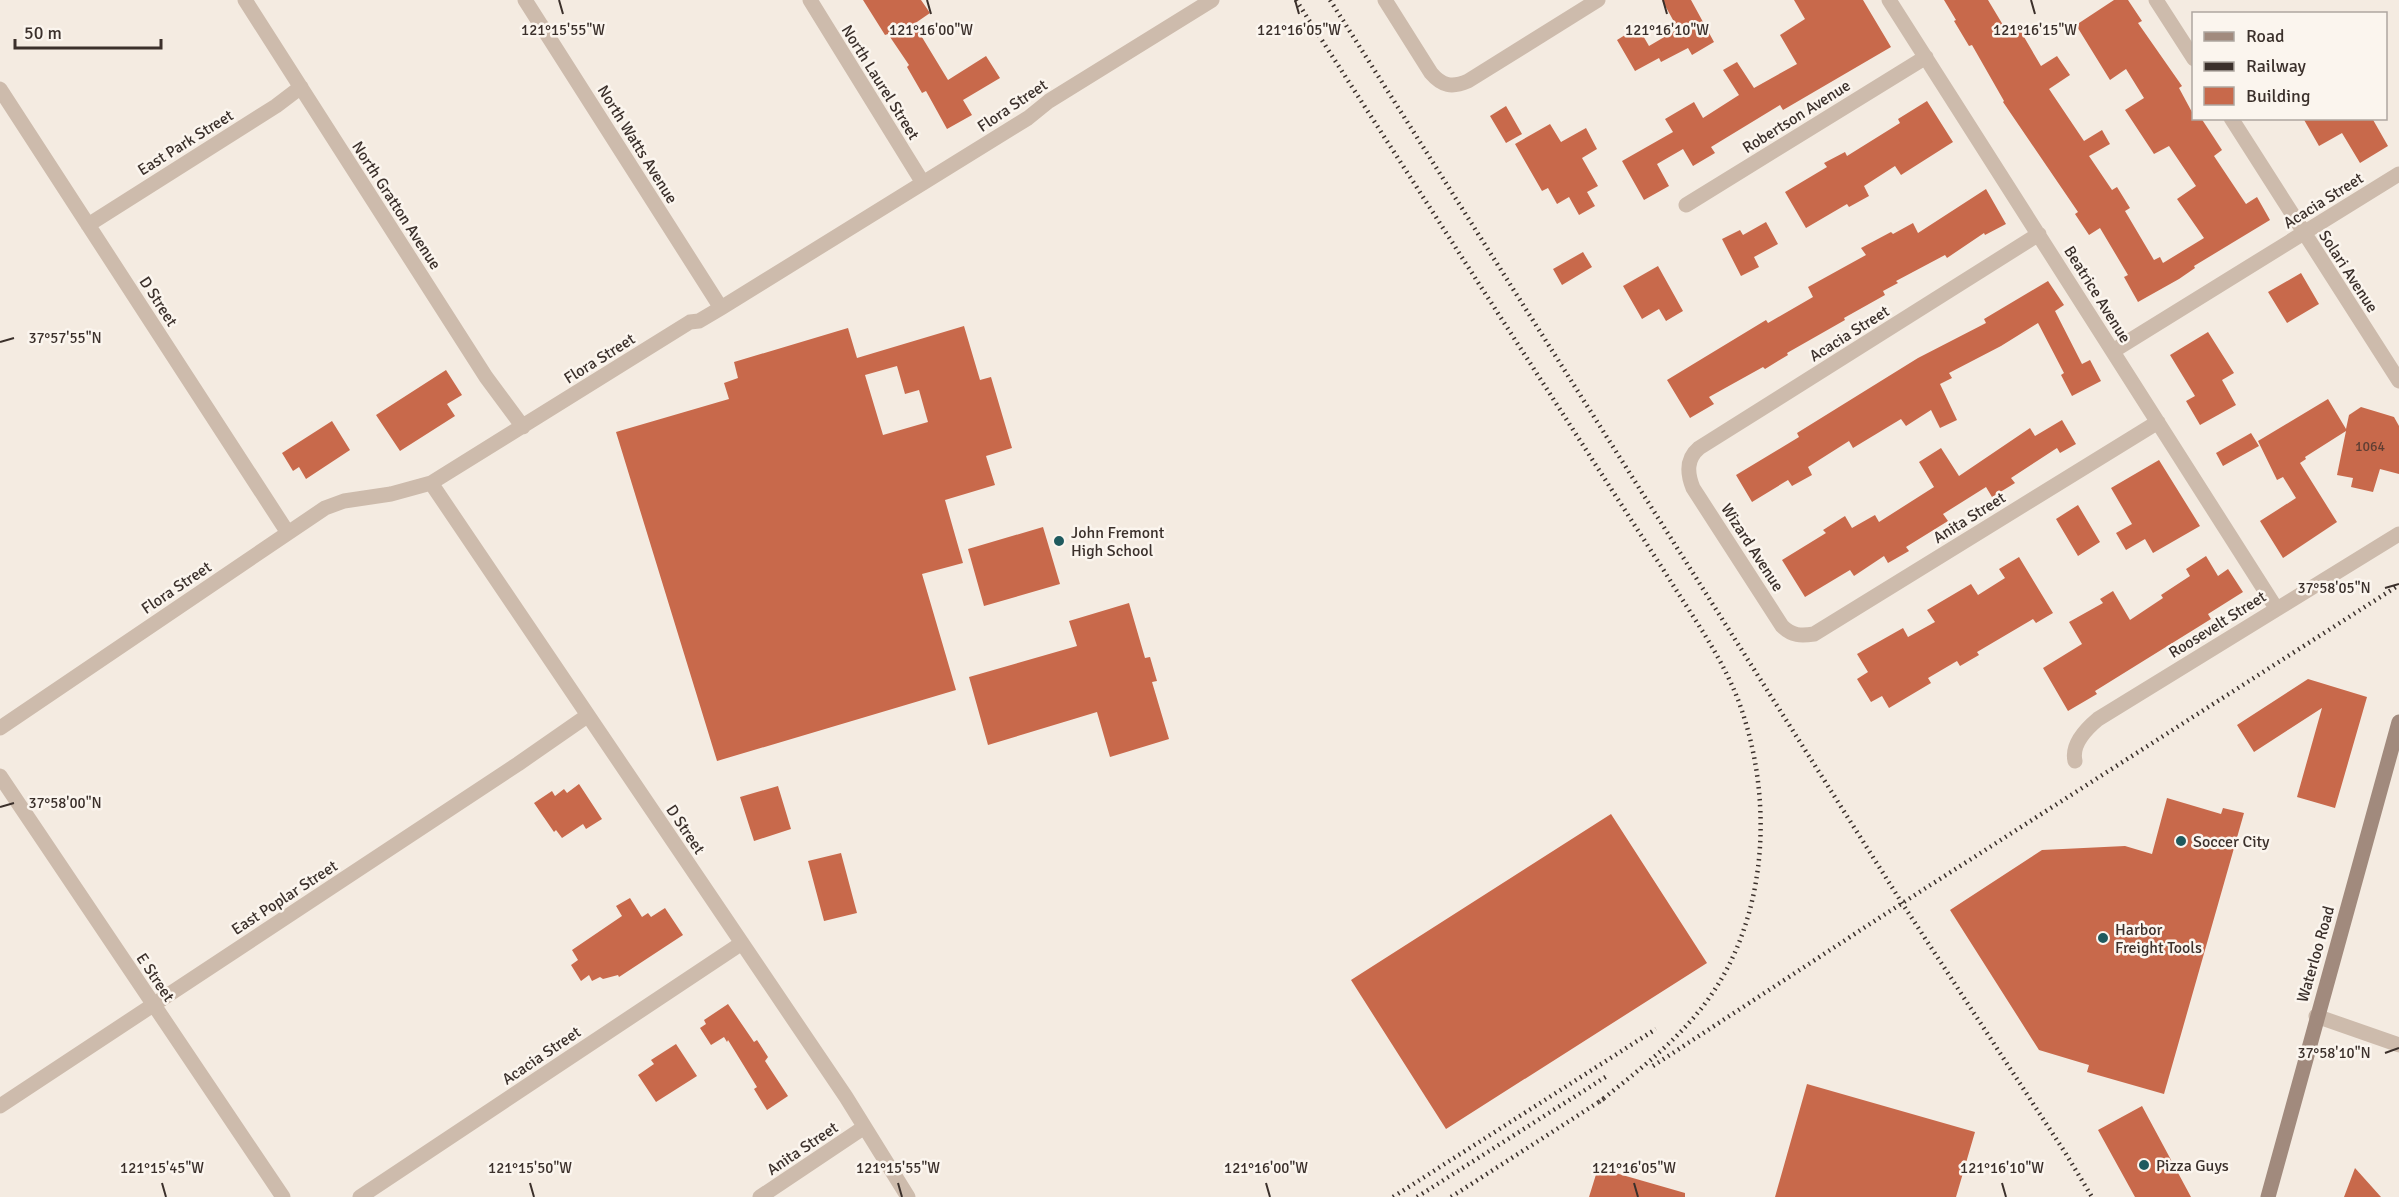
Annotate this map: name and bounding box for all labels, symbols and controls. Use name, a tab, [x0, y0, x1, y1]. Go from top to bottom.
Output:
scale bar	[15, 12, 160, 50]
legend	[2192, 12, 2387, 120]
text: 121°15'55"W	[521, 21, 605, 39]
street label: North Laurel Street	[837, 21, 924, 144]
text: 121°16'00"W	[889, 21, 973, 39]
text: 121°16'05"W	[1257, 21, 1341, 39]
text: 121°16'10"W	[1625, 21, 1709, 39]
text: 121°16'15"W	[1993, 21, 2077, 39]
text: 50 m	[24, 22, 62, 44]
text: Road	[2246, 25, 2285, 47]
text: Railway	[2246, 55, 2307, 77]
street label: Flora Street	[974, 75, 1052, 137]
street label: Robertson Avenue	[1739, 76, 1854, 158]
street label: North Watts Avenue	[593, 82, 682, 207]
text: Building	[2246, 85, 2310, 107]
street label: East Park Street	[134, 105, 237, 180]
street label: North Gratton Avenue	[347, 138, 445, 273]
street label: Acacia Street	[2280, 168, 2368, 233]
street label: Solari Avenue	[2314, 227, 2382, 316]
street label: Beatrice Avenue	[2059, 242, 2135, 347]
street label: D Street	[135, 273, 182, 331]
street label: Acacia Street	[1806, 301, 1894, 366]
text: 37°57'55"N	[28, 329, 102, 347]
street label: Flora Street	[560, 329, 639, 389]
house number: 1064	[2355, 438, 2386, 455]
street label: Anita Street	[1930, 488, 2010, 548]
street label: Wizard Avenue	[1716, 500, 1788, 595]
place label: John Fremont High School	[1071, 523, 1165, 561]
marker: John Fremont High School	[1052, 534, 1066, 548]
street label: Flora Street	[138, 557, 216, 619]
text: 37°58'05"N	[2297, 579, 2371, 597]
street label: Roosevelt Street	[2165, 587, 2270, 663]
text: 37°58'00"N	[28, 794, 102, 812]
street label: D Street	[661, 801, 709, 859]
place label: Soccer City	[2193, 832, 2270, 852]
marker: Soccer City	[2174, 834, 2188, 848]
street label: East Poplar Street	[228, 856, 342, 940]
street label: Waterloo Road	[2293, 904, 2339, 1005]
place label: Harbor Freight Tools	[2115, 920, 2202, 958]
marker: Harbor Freight Tools	[2096, 931, 2110, 945]
street label: E Street	[132, 949, 179, 1006]
street label: Acacia Street	[498, 1022, 585, 1089]
text: 37°58'10"N	[2297, 1044, 2371, 1062]
street label: Anita Street	[763, 1117, 842, 1180]
place label: Pizza Guys	[2156, 1156, 2229, 1176]
marker: Pizza Guys	[2137, 1158, 2151, 1172]
text: 121°15'45"W	[120, 1159, 204, 1177]
text: 121°15'50"W	[488, 1159, 572, 1177]
text: 121°15'55"W	[856, 1159, 940, 1177]
text: 121°16'00"W	[1224, 1159, 1308, 1177]
text: 121°16'05"W	[1592, 1159, 1676, 1177]
text: 121°16'10"W	[1960, 1159, 2044, 1177]

